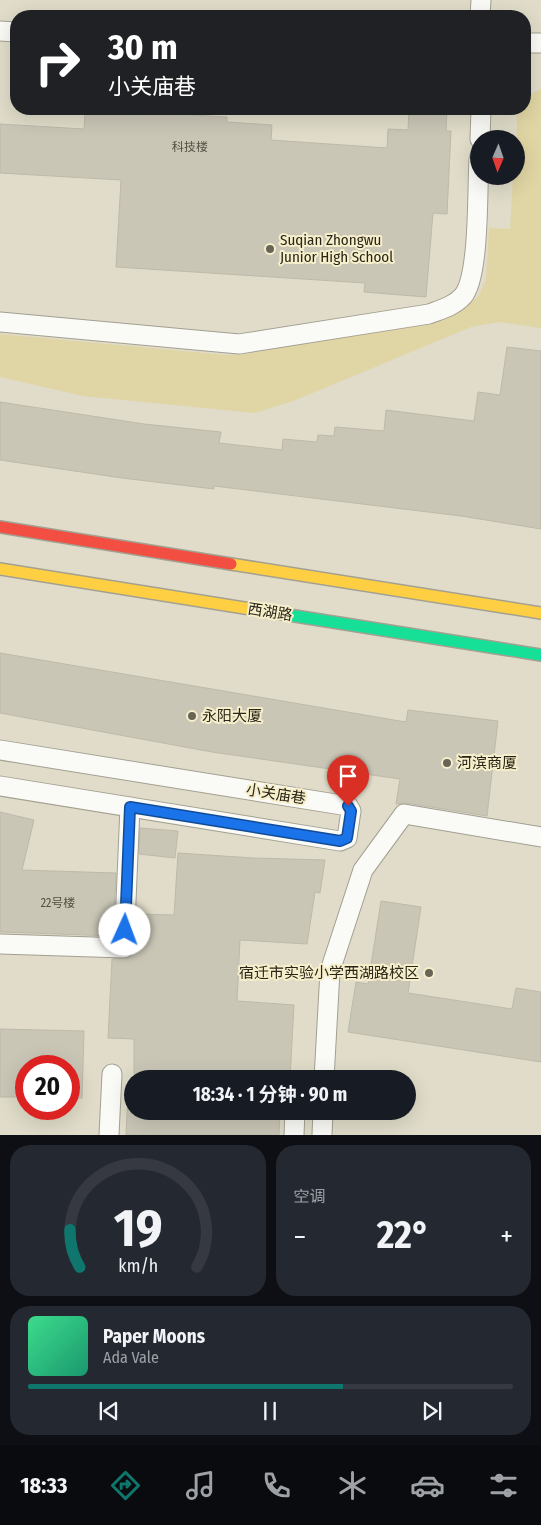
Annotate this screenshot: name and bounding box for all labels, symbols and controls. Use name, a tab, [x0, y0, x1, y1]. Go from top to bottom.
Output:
text: 30 m	[108, 26, 178, 68]
icon: right	[25, 30, 90, 95]
text: 小关庙巷	[108, 73, 196, 100]
north arrow	[470, 130, 525, 185]
map controls	[470, 130, 525, 185]
house number: 科技楼	[172, 140, 208, 154]
place label: Suqian Zhongwu Junior High School	[280, 231, 393, 266]
marker: Suqian Zhongwu Junior High School	[264, 243, 276, 255]
street label: 西湖路	[246, 600, 294, 624]
place label: 永阳大厦	[202, 707, 262, 725]
marker: 永阳大厦	[186, 710, 198, 722]
place label: 河滨商厦	[457, 754, 517, 772]
pin	[327, 755, 369, 806]
marker: 河滨商厦	[441, 757, 453, 769]
icon: arrive	[334, 762, 362, 790]
street label: 小关庙巷	[245, 780, 307, 808]
house number: 22号楼	[41, 896, 75, 910]
position arrow	[98, 903, 150, 955]
place label: 宿迁市实验小学西湖路校区	[239, 964, 419, 982]
marker: 宿迁市实验小学西湖路校区	[423, 967, 435, 979]
speed limit sign: 20	[15, 1055, 80, 1120]
text: 18:34 · 1 分钟 · 90 m	[193, 1083, 347, 1106]
text: 空调	[294, 1187, 326, 1206]
text: 19	[113, 1197, 162, 1260]
text: 22°	[377, 1212, 430, 1258]
text: −	[294, 1220, 306, 1253]
text: +	[500, 1220, 513, 1253]
text: km/h	[118, 1255, 158, 1277]
text: Paper Moons	[103, 1325, 205, 1348]
text: Ada Vale	[103, 1348, 159, 1367]
icon: previous	[95, 1397, 123, 1425]
icon: pause	[256, 1397, 284, 1425]
icon: next	[418, 1397, 446, 1425]
icon: directions	[108, 1468, 143, 1503]
icon: music	[183, 1468, 218, 1503]
icon: phone	[259, 1468, 294, 1503]
icon: climate	[335, 1468, 370, 1503]
icon: car	[410, 1468, 445, 1503]
icon: filters	[486, 1468, 521, 1503]
text: 18:33	[20, 1472, 67, 1499]

